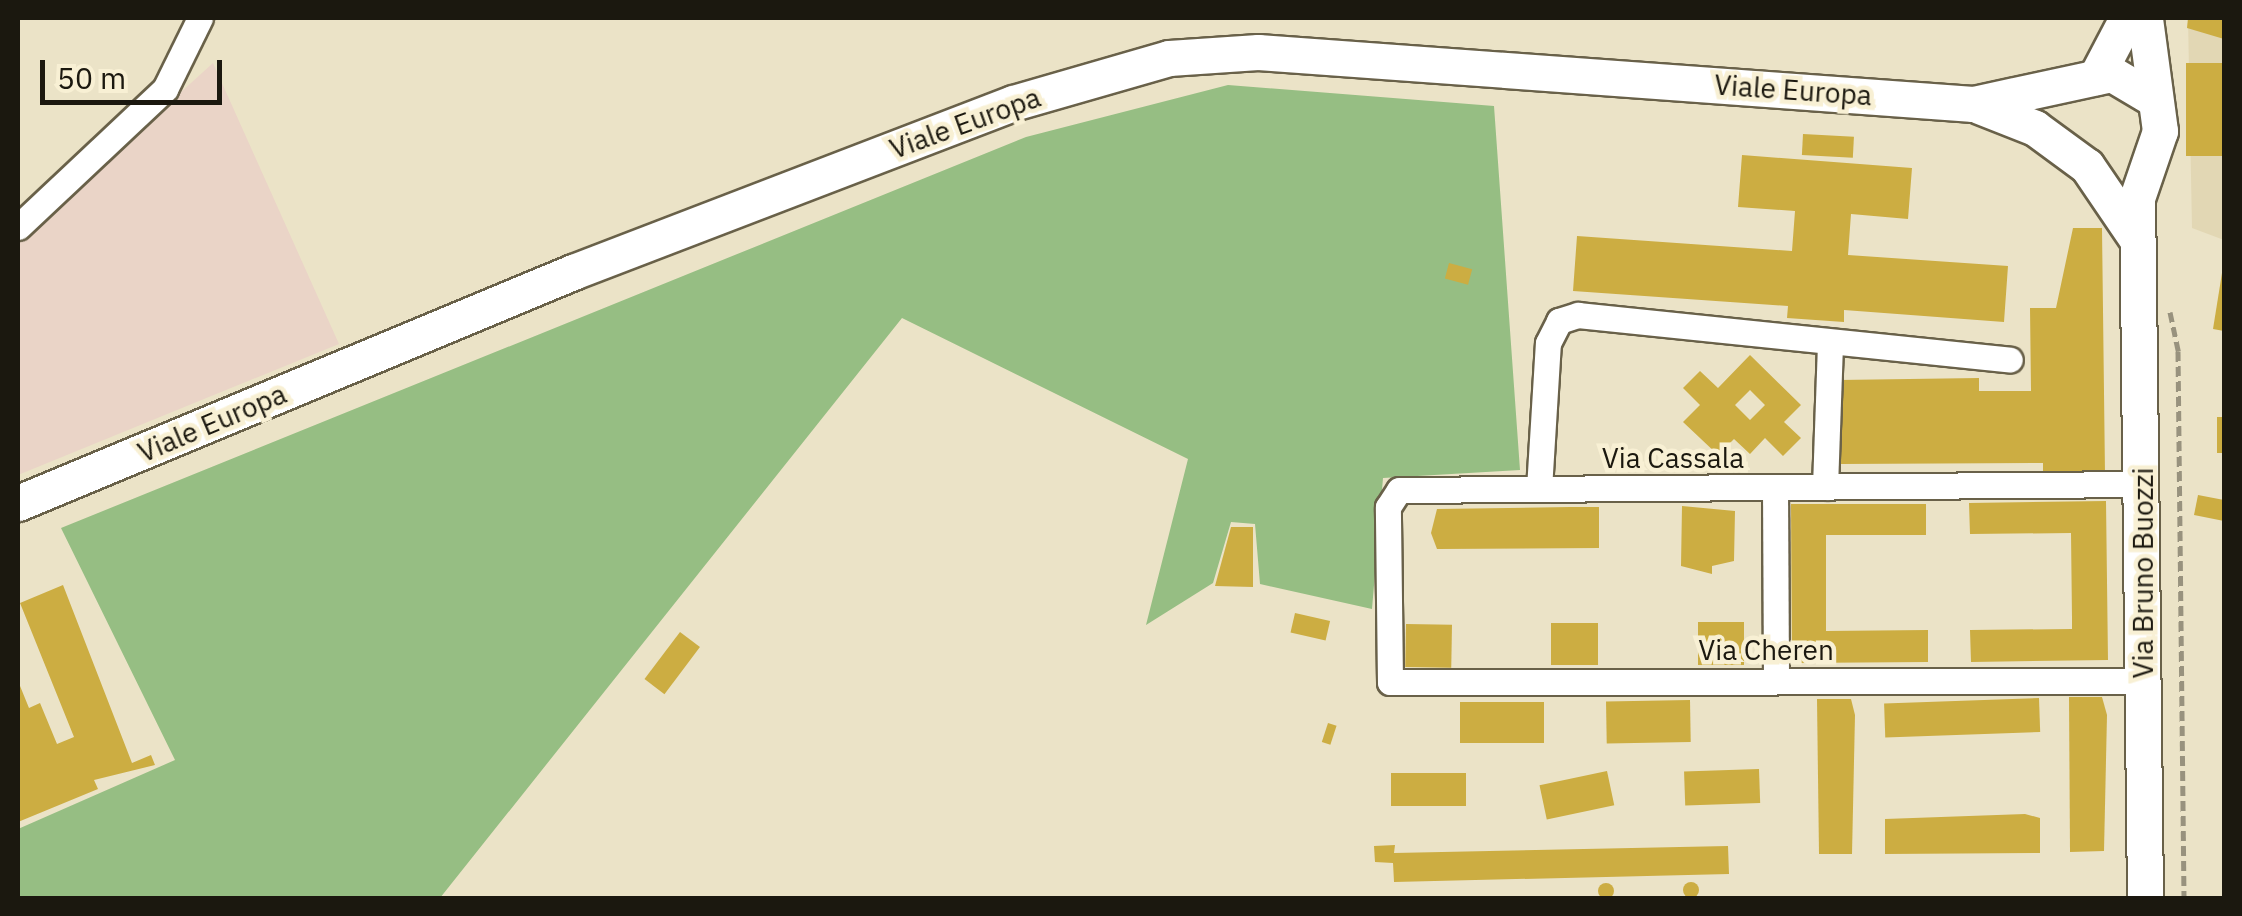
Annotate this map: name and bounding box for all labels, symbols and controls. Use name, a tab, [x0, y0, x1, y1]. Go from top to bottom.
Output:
scale bar	[45, 40, 228, 102]
text: 50 m	[57, 58, 126, 97]
street label: Viale Europa	[1713, 68, 1873, 112]
street label: Viale Europa	[885, 80, 1045, 166]
street label: Viale Europa	[133, 377, 291, 469]
street label: Via Cassala	[1602, 441, 1744, 475]
street label: Via Bruno Buozzi	[2126, 468, 2160, 678]
street label: Via Cheren	[1698, 633, 1834, 667]

